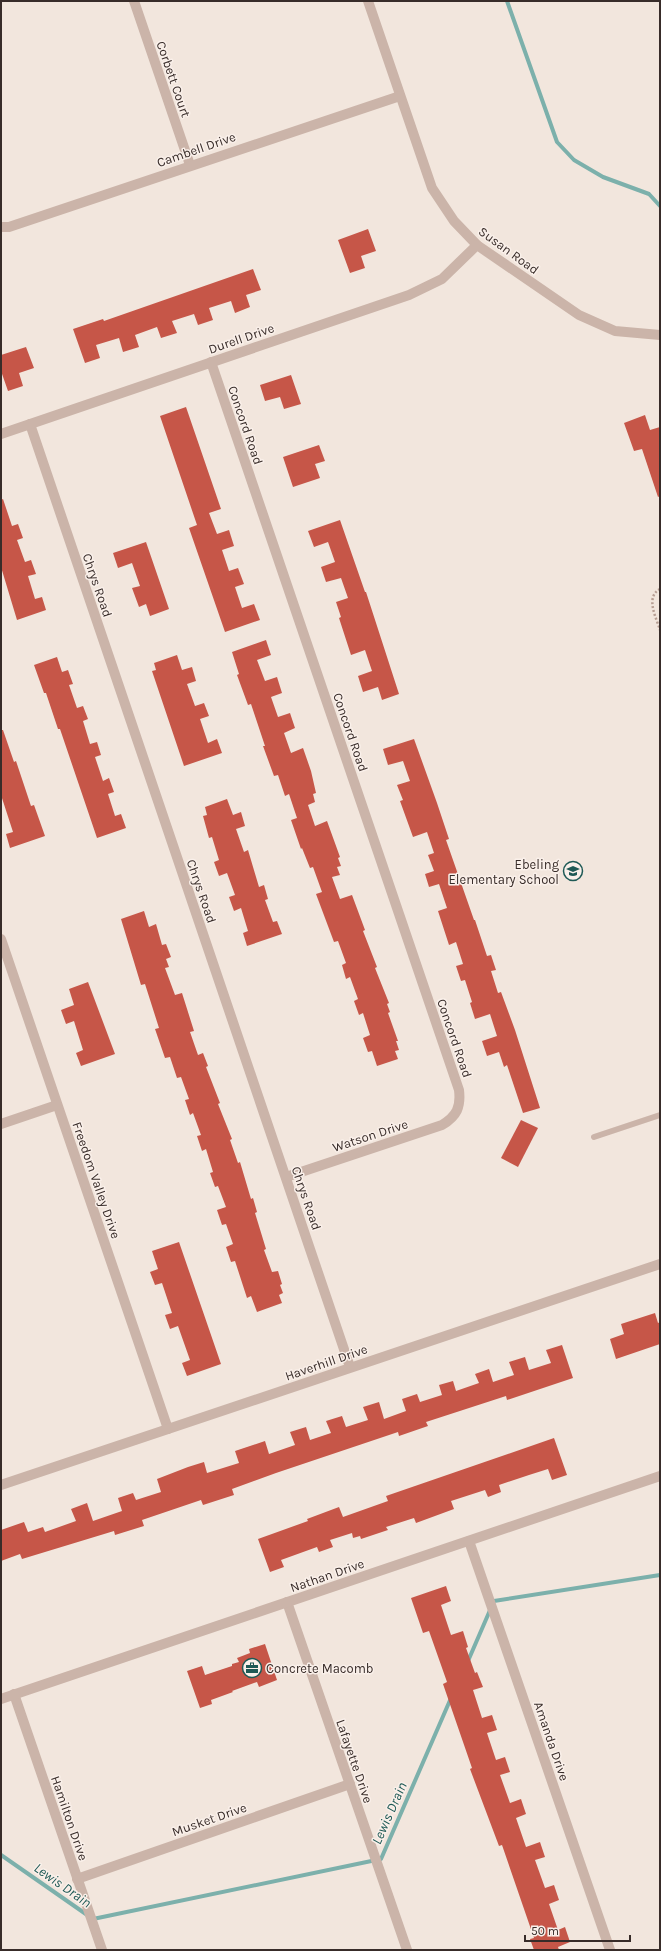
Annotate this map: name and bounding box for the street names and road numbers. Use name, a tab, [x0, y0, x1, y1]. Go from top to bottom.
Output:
street label: Corbett Court	[153, 39, 194, 119]
street label: Cambell Drive	[155, 129, 238, 170]
street label: Susan Road	[476, 224, 542, 277]
street label: Durell Drive	[206, 320, 276, 357]
street label: Concord Road	[225, 384, 266, 466]
street label: Chrys Road	[80, 551, 115, 619]
street label: Concord Road	[330, 691, 371, 773]
street label: Chrys Road	[184, 857, 219, 925]
street label: Concord Road	[434, 997, 475, 1079]
street label: Watson Drive	[331, 1116, 410, 1155]
street label: Freedom Valley Drive	[70, 1120, 124, 1241]
street label: Chrys Road	[289, 1164, 324, 1232]
street label: Haverhill Drive	[283, 1341, 370, 1384]
street label: Nathan Drive	[288, 1556, 366, 1595]
street label: Amanda Drive	[531, 1700, 572, 1783]
street label: Lafayette Drive	[333, 1717, 376, 1805]
street label: Hamilton Drive	[48, 1774, 91, 1863]
street label: Musket Drive	[170, 1800, 249, 1839]

